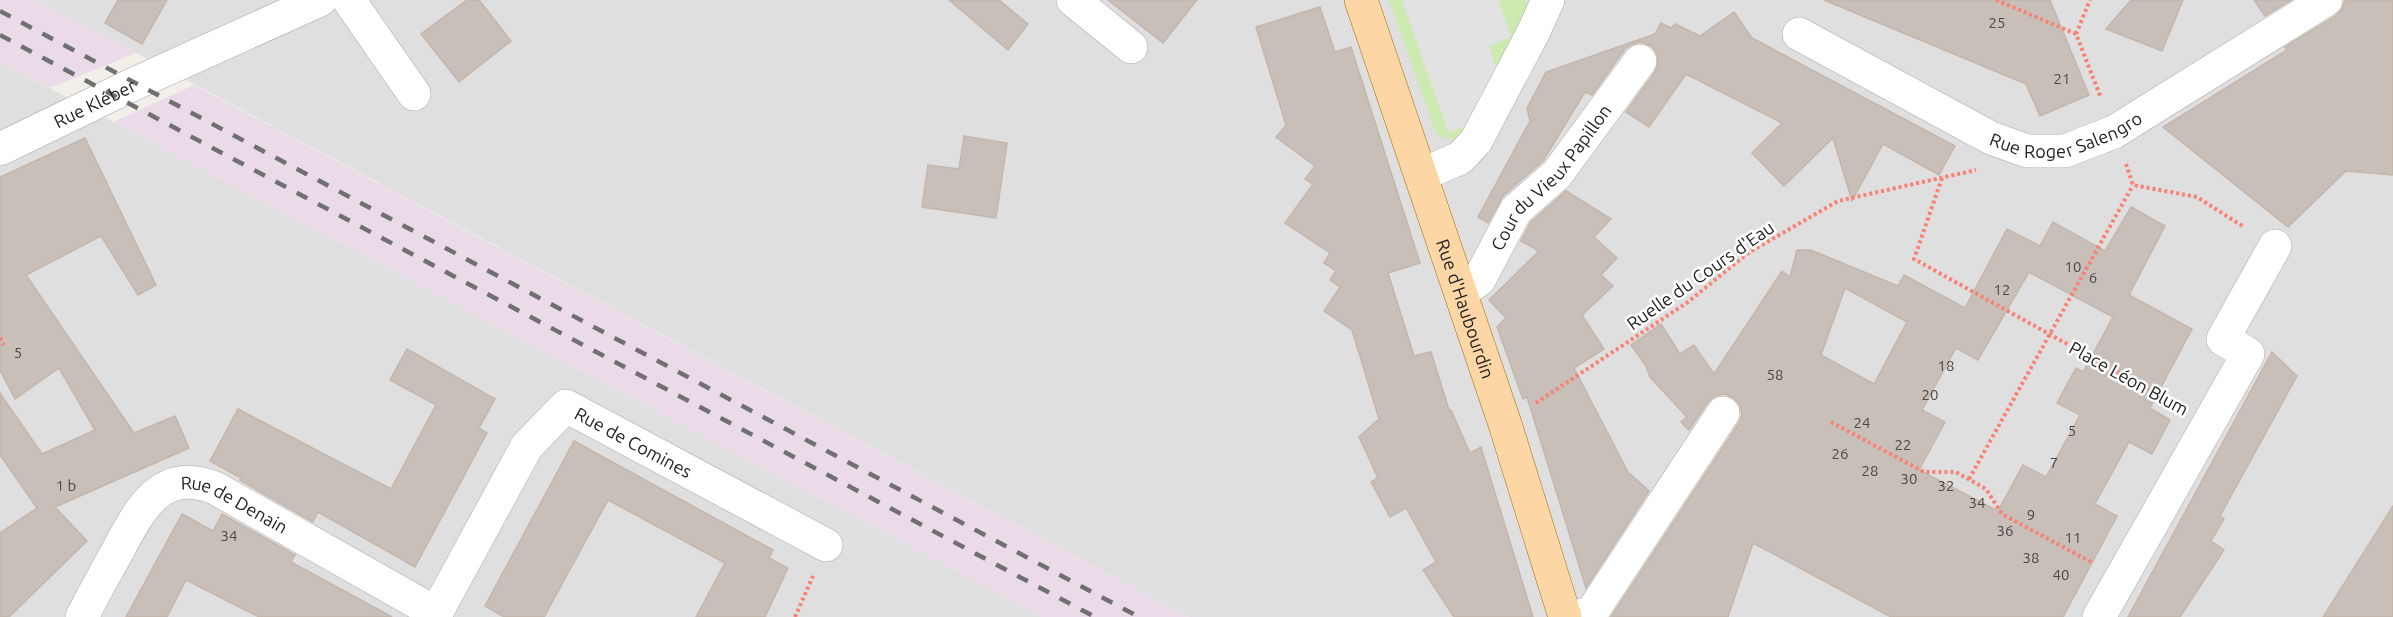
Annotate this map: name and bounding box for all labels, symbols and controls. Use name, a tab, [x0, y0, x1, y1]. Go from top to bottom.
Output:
house number: 25	[1989, 14, 2005, 31]
house number: 21	[2054, 70, 2070, 87]
street label: Rue Kléber	[50, 75, 139, 131]
street label: Cour du Vieux Papillon	[1487, 100, 1615, 254]
street label: Rue Roger Salengro	[1987, 107, 2145, 161]
street label: Ruelle du Cours d'Eau	[1623, 217, 1777, 333]
street label: Rue d'Haubourdin	[1433, 236, 1499, 381]
house number: 10	[2065, 258, 2081, 275]
house number: 6	[2089, 269, 2097, 286]
house number: 12	[1994, 281, 2010, 298]
street label: Place Léon Blum	[2066, 337, 2192, 419]
house number: 5	[14, 344, 22, 361]
house number: 18	[1938, 357, 1954, 374]
house number: 58	[1767, 366, 1783, 383]
house number: 20	[1922, 386, 1938, 403]
street label: Rue de Comines	[572, 403, 696, 482]
house number: 24	[1854, 414, 1870, 431]
house number: 5	[2068, 422, 2076, 439]
house number: 22	[1895, 436, 1911, 453]
house number: 26	[1832, 445, 1848, 462]
house number: 7	[2050, 454, 2058, 471]
house number: 28	[1862, 462, 1878, 479]
house number: 30	[1901, 470, 1917, 487]
street label: Rue de Denain	[180, 472, 291, 537]
house number: 1 b	[56, 477, 76, 494]
house number: 32	[1938, 477, 1954, 494]
house number: 34	[1969, 494, 1985, 511]
house number: 9	[2027, 506, 2035, 523]
house number: 36	[1997, 522, 2013, 539]
house number: 34	[221, 527, 237, 544]
house number: 11	[2065, 529, 2081, 546]
house number: 38	[2023, 549, 2039, 566]
house number: 40	[2053, 566, 2069, 583]

